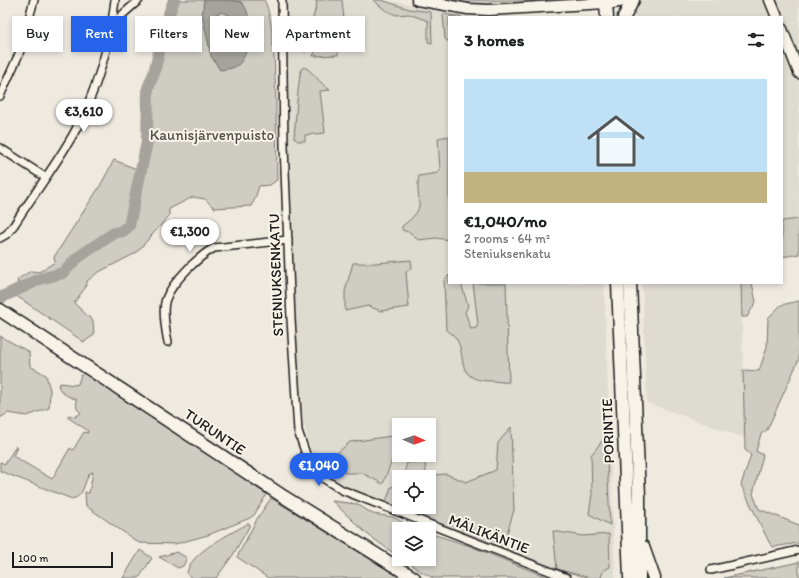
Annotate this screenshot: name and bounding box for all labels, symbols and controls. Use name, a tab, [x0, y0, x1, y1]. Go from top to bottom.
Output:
chip: Buy	[12, 16, 63, 52]
chip: Rent	[71, 16, 127, 52]
chip: Filters	[135, 16, 202, 52]
chip: New	[210, 16, 264, 52]
chip: Apartment	[272, 16, 365, 52]
icon: filters	[745, 29, 767, 51]
text: 3 homes	[464, 30, 524, 50]
pin: €3,610	[51, 99, 117, 133]
text: €3,610	[65, 104, 103, 119]
icon: home	[580, 105, 652, 177]
park label: Kaunisjärvenpuisto	[150, 126, 274, 144]
text: €1,040/mo	[464, 211, 547, 231]
street label: STENIUKSENKATU	[265, 213, 287, 337]
pin: €1,300	[157, 219, 223, 253]
text: €1,300	[170, 224, 210, 239]
text: 2 rooms · 64 m²	[464, 231, 550, 246]
text: Steniuksenkatu	[464, 246, 551, 261]
street label: PORINTIE	[598, 398, 618, 464]
street label: TURUNTIE	[181, 405, 249, 459]
north arrow	[392, 418, 436, 462]
map controls	[392, 418, 436, 566]
pin: €1,040	[286, 453, 352, 487]
text: €1,040	[299, 458, 339, 473]
button: locate	[392, 470, 436, 514]
street label: MÄLIKÄNTIE	[446, 510, 532, 558]
button: layers	[392, 522, 436, 566]
scale bar	[12, 550, 113, 569]
text: 100 m	[18, 552, 48, 565]

